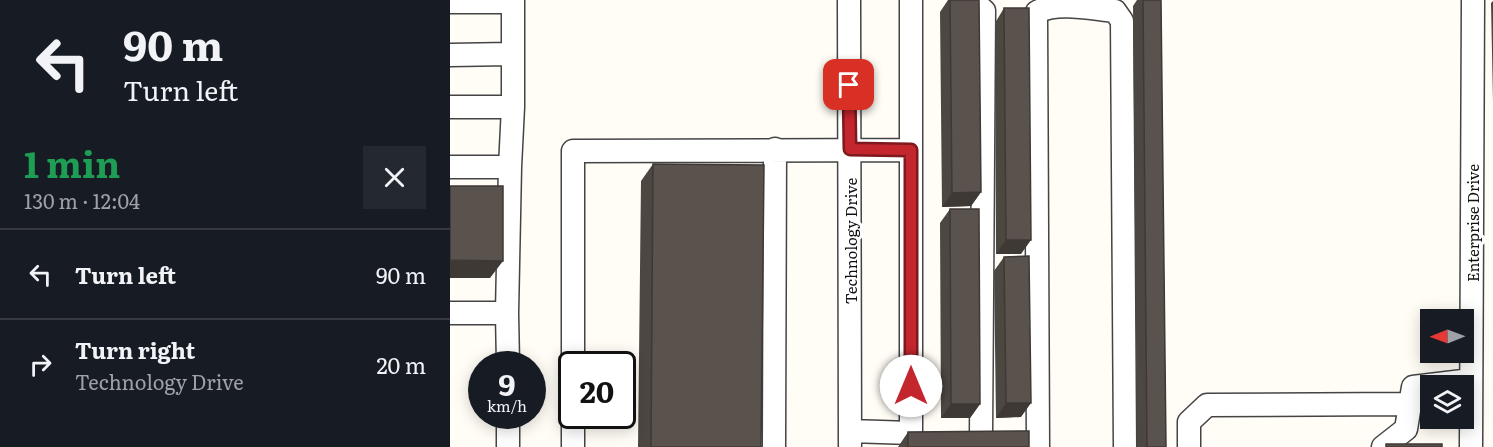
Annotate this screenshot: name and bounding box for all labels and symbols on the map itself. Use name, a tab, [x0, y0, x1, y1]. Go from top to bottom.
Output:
pin	[823, 59, 874, 110]
street label: Enterprise Drive	[1461, 164, 1484, 282]
street label: Technology Drive	[839, 178, 862, 304]
north arrow	[1420, 309, 1474, 363]
speed limit sign: 20	[558, 351, 636, 429]
position arrow	[879, 354, 943, 418]

